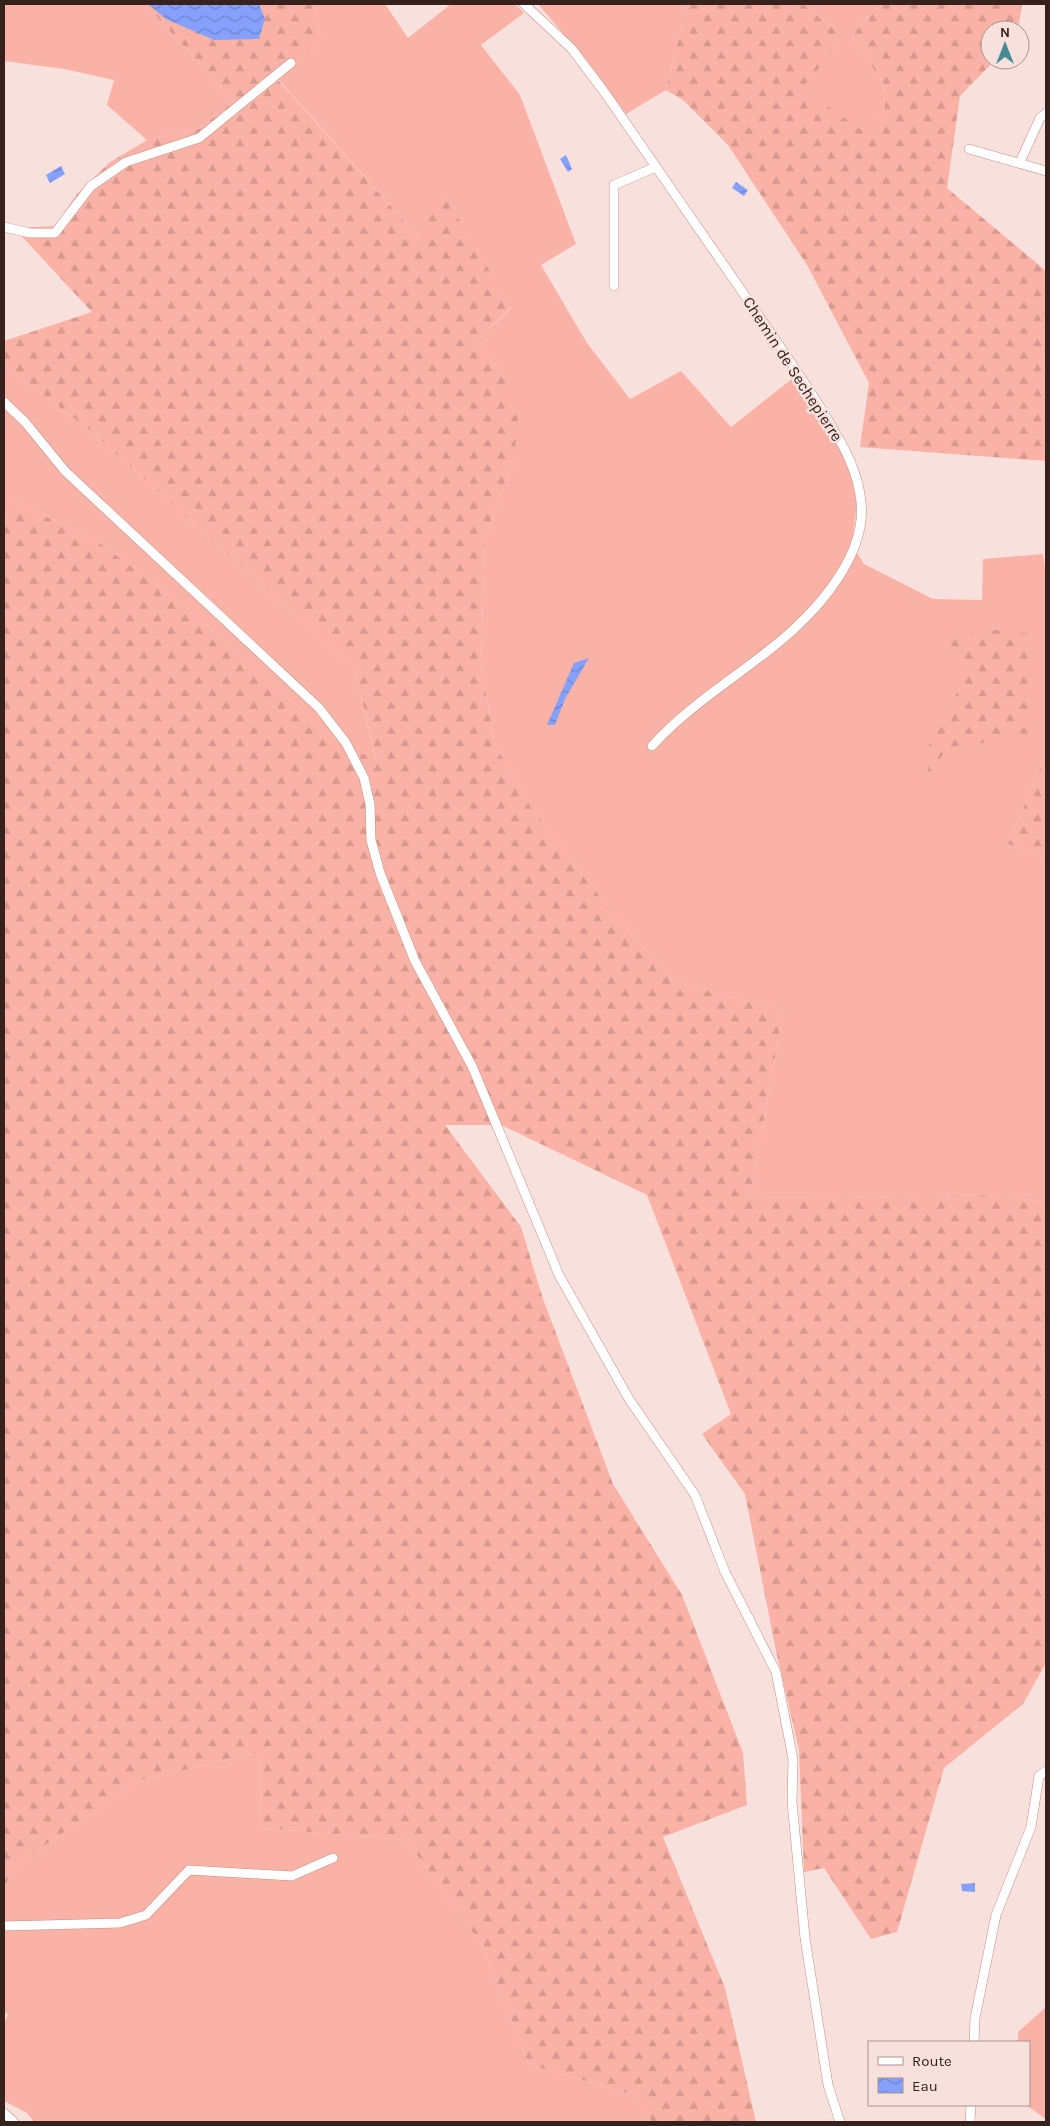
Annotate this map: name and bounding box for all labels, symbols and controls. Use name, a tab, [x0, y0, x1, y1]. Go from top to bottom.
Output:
north arrow	[980, 20, 1030, 70]
text: N	[1000, 24, 1010, 41]
street label: Chemin de Sechepierre	[739, 293, 847, 445]
legend	[868, 2041, 1030, 2106]
text: Route	[912, 2052, 952, 2070]
text: Eau	[912, 2077, 938, 2095]

